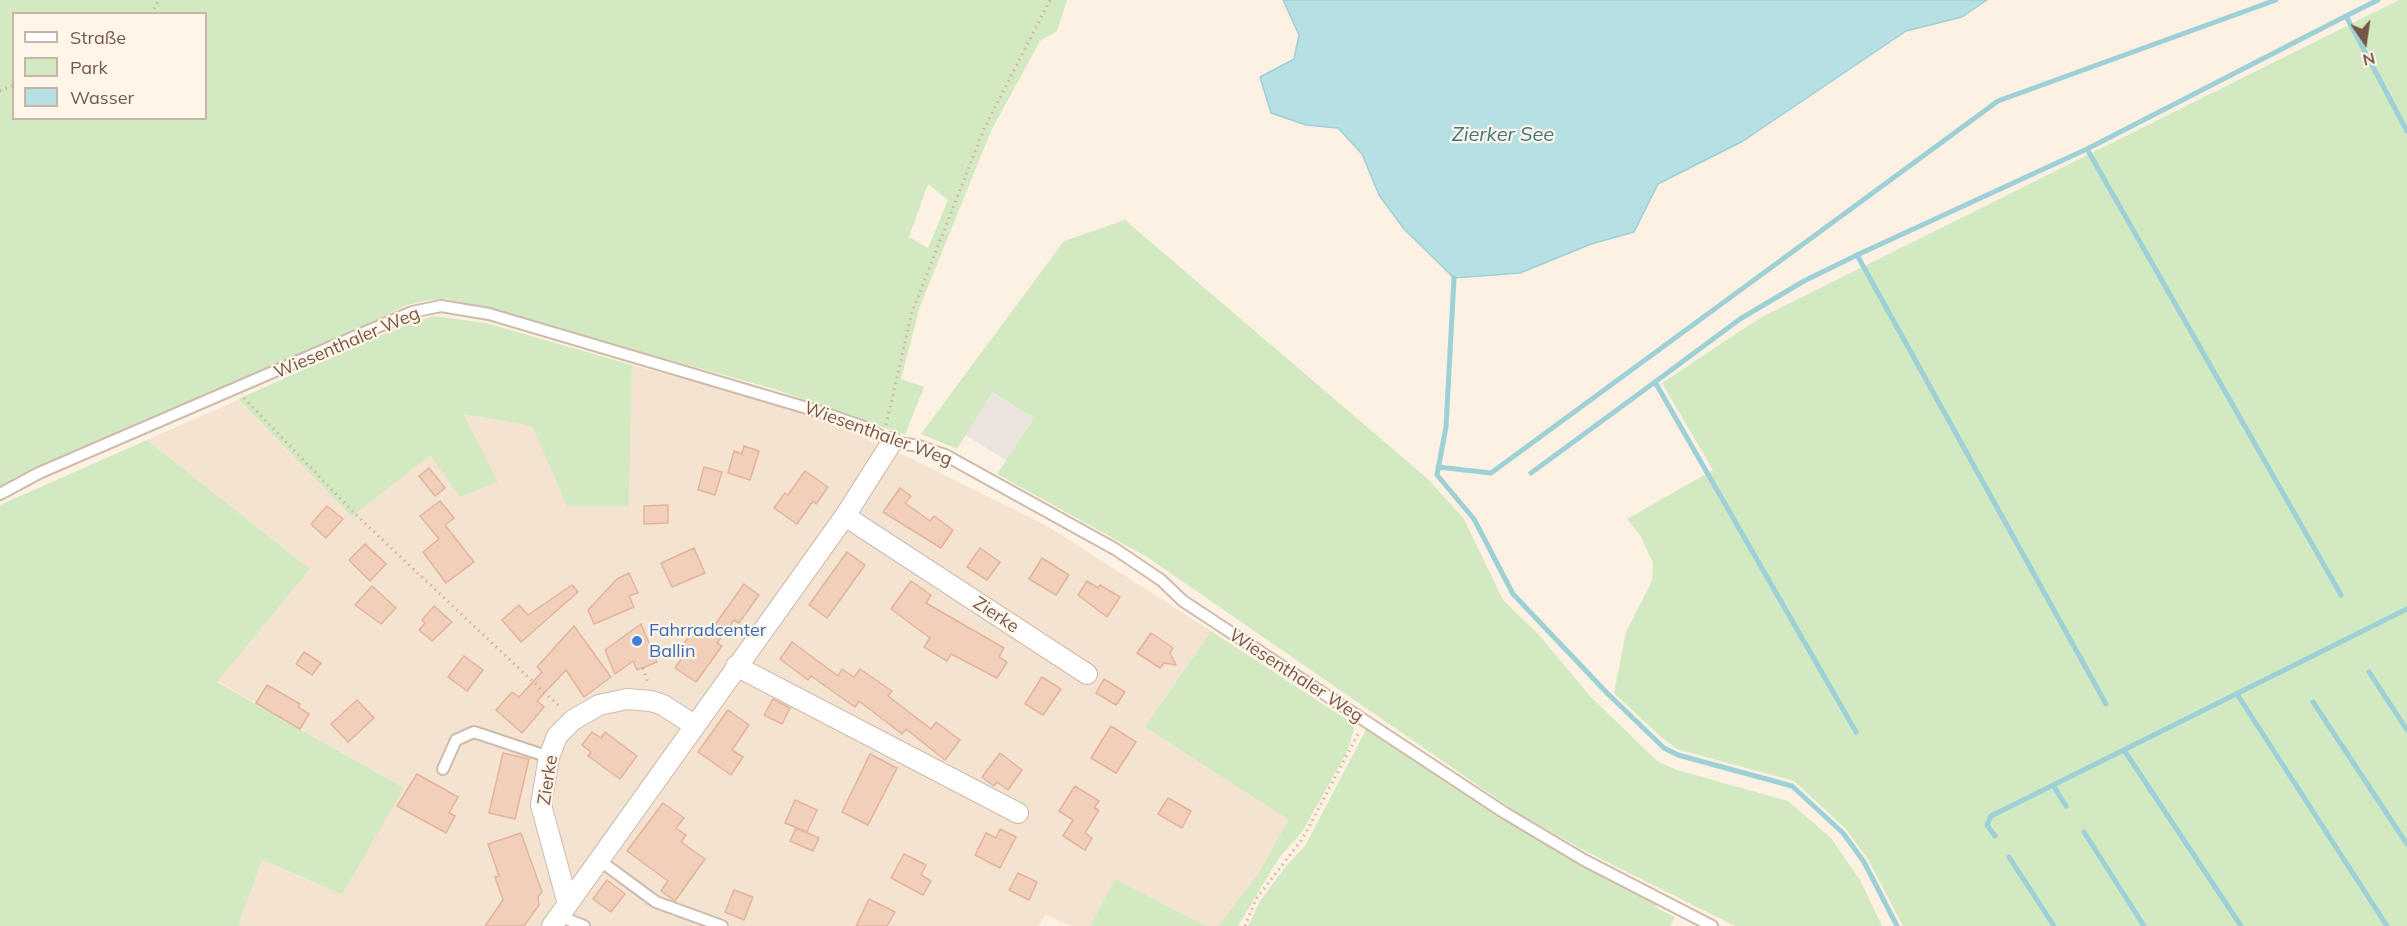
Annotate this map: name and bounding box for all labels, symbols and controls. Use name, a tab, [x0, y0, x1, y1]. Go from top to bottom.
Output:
legend	[12, 12, 207, 120]
north arrow	[2335, 12, 2395, 72]
text: Straße	[70, 26, 126, 49]
text: N	[2361, 48, 2377, 71]
text: Park	[70, 56, 108, 79]
text: Wasser	[70, 86, 134, 109]
water label: Zierker See	[1452, 123, 1554, 147]
street label: Wiesenthaler Weg	[271, 303, 423, 383]
street label: Wiesenthaler Weg	[801, 397, 955, 471]
street label: Zierke	[969, 592, 1023, 638]
place label: Fahrradcenter Ballin	[649, 620, 766, 662]
street label: Wiesenthaler Weg	[1225, 624, 1367, 728]
marker: Fahrradcenter Ballin	[630, 634, 644, 648]
street label: Zierke	[533, 754, 563, 806]

